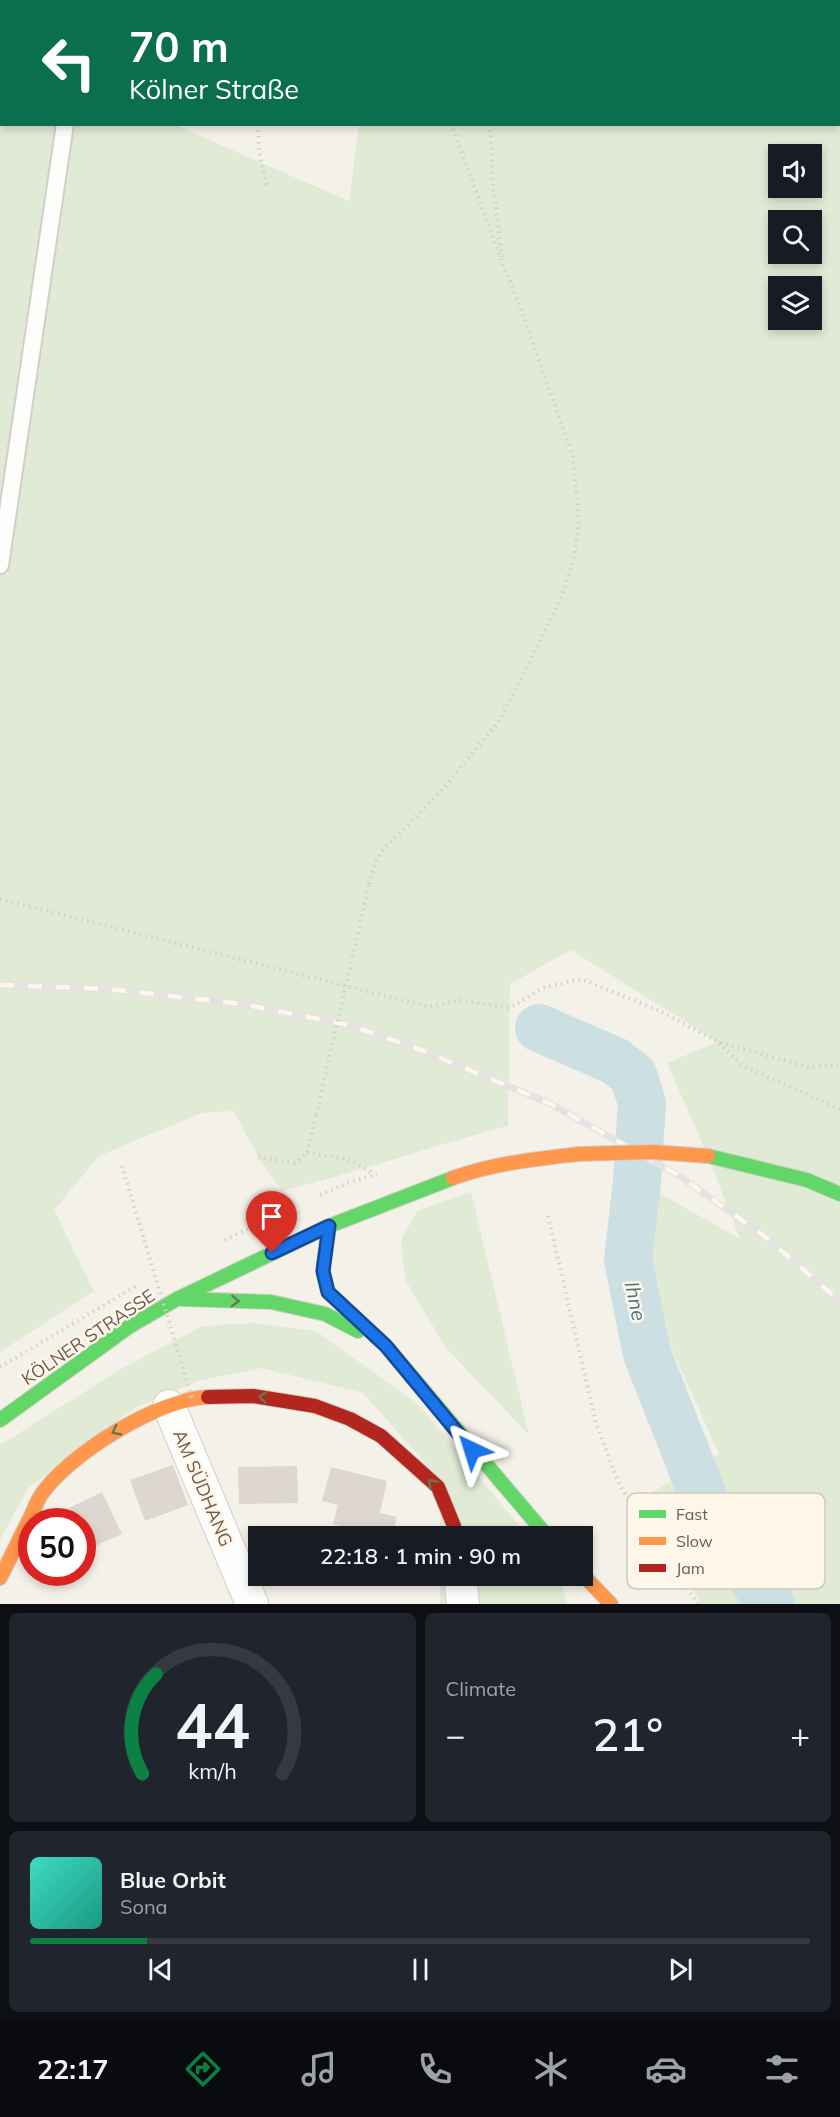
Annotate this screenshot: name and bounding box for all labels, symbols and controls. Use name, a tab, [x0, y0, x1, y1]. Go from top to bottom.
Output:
text: 70 m	[129, 20, 229, 73]
icon: left	[30, 24, 108, 102]
text: Kölner Straße	[129, 72, 299, 106]
map controls	[768, 144, 822, 330]
button: sound	[768, 144, 822, 198]
button: search	[768, 210, 822, 264]
button: layers	[768, 276, 822, 330]
pin	[246, 1191, 297, 1253]
icon: arrive	[255, 1200, 288, 1233]
water label: Ihne	[620, 1279, 652, 1323]
street label: KÖLNER STRASSE	[17, 1284, 159, 1390]
one-way arrow	[231, 1294, 240, 1307]
one-way arrow	[259, 1392, 268, 1404]
position arrow	[440, 1418, 504, 1482]
one-way arrow	[112, 1424, 123, 1435]
street label: AM SÜDHANG	[168, 1426, 238, 1550]
one-way arrow	[428, 1480, 439, 1490]
legend	[627, 1493, 825, 1589]
text: Fast	[676, 1504, 708, 1524]
speed limit sign: 50	[18, 1508, 96, 1586]
text: Slow	[676, 1531, 713, 1551]
text: 22:18 · 1 min · 90 m	[320, 1542, 521, 1570]
text: Jam	[676, 1558, 705, 1578]
text: Climate	[446, 1676, 516, 1701]
text: 44	[175, 1685, 250, 1764]
text: 21°	[592, 1706, 663, 1762]
text: −	[446, 1714, 465, 1755]
text: +	[790, 1714, 810, 1755]
text: km/h	[188, 1758, 236, 1785]
text: Blue Orbit	[120, 1866, 226, 1894]
text: Sona	[120, 1894, 168, 1919]
icon: previous	[144, 1953, 177, 1986]
icon: pause	[404, 1953, 437, 1986]
icon: next	[664, 1953, 697, 1986]
icon: directions	[182, 2048, 224, 2090]
icon: music	[298, 2048, 340, 2090]
icon: phone	[414, 2048, 456, 2090]
icon: climate	[530, 2048, 572, 2090]
icon: car	[645, 2048, 687, 2090]
icon: filters	[761, 2048, 803, 2090]
text: 22:17	[37, 2052, 108, 2086]

